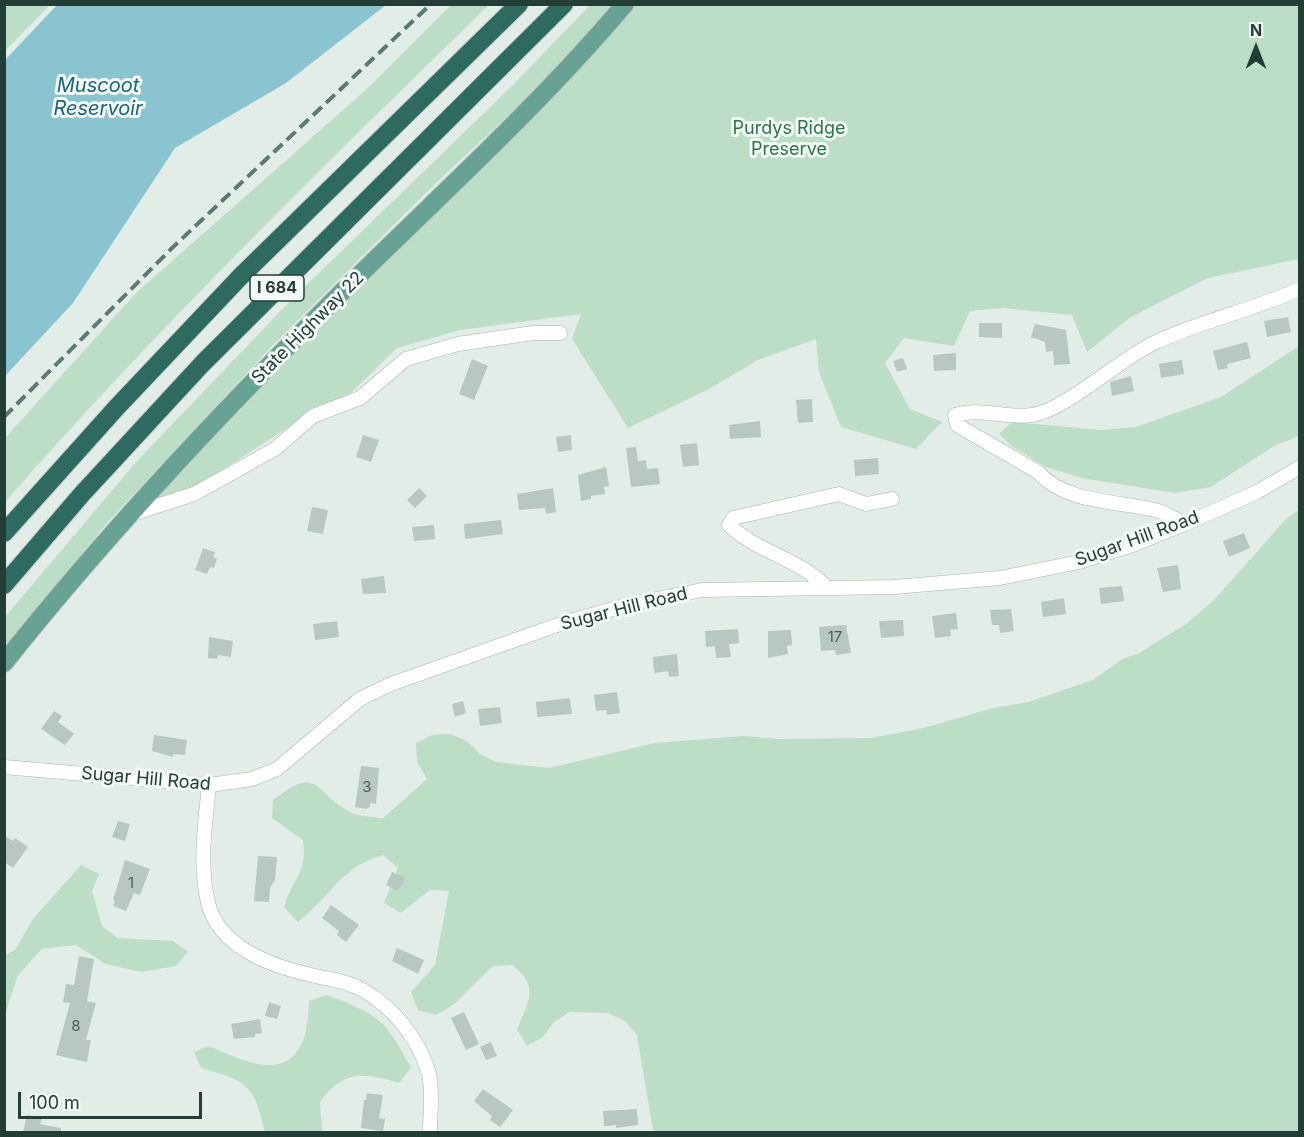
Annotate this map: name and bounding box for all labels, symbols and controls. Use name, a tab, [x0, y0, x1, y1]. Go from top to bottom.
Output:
north arrow	[1226, 18, 1286, 78]
text: N	[1250, 20, 1262, 40]
water label: Muscoot Reservoir	[53, 74, 143, 121]
park label: Purdys Ridge Preserve	[733, 118, 845, 160]
street label: State Highway 22	[247, 267, 369, 389]
road number: I 684	[250, 275, 304, 301]
street label: Sugar Hill Road	[1072, 507, 1202, 571]
street label: Sugar Hill Road	[558, 583, 690, 635]
house number: 17	[828, 628, 842, 646]
street label: Sugar Hill Road	[80, 763, 212, 795]
house number: 3	[362, 778, 372, 796]
house number: 1	[128, 874, 134, 892]
house number: 8	[71, 1017, 81, 1035]
scale bar	[21, 1080, 206, 1118]
text: 100 m	[29, 1092, 80, 1113]

